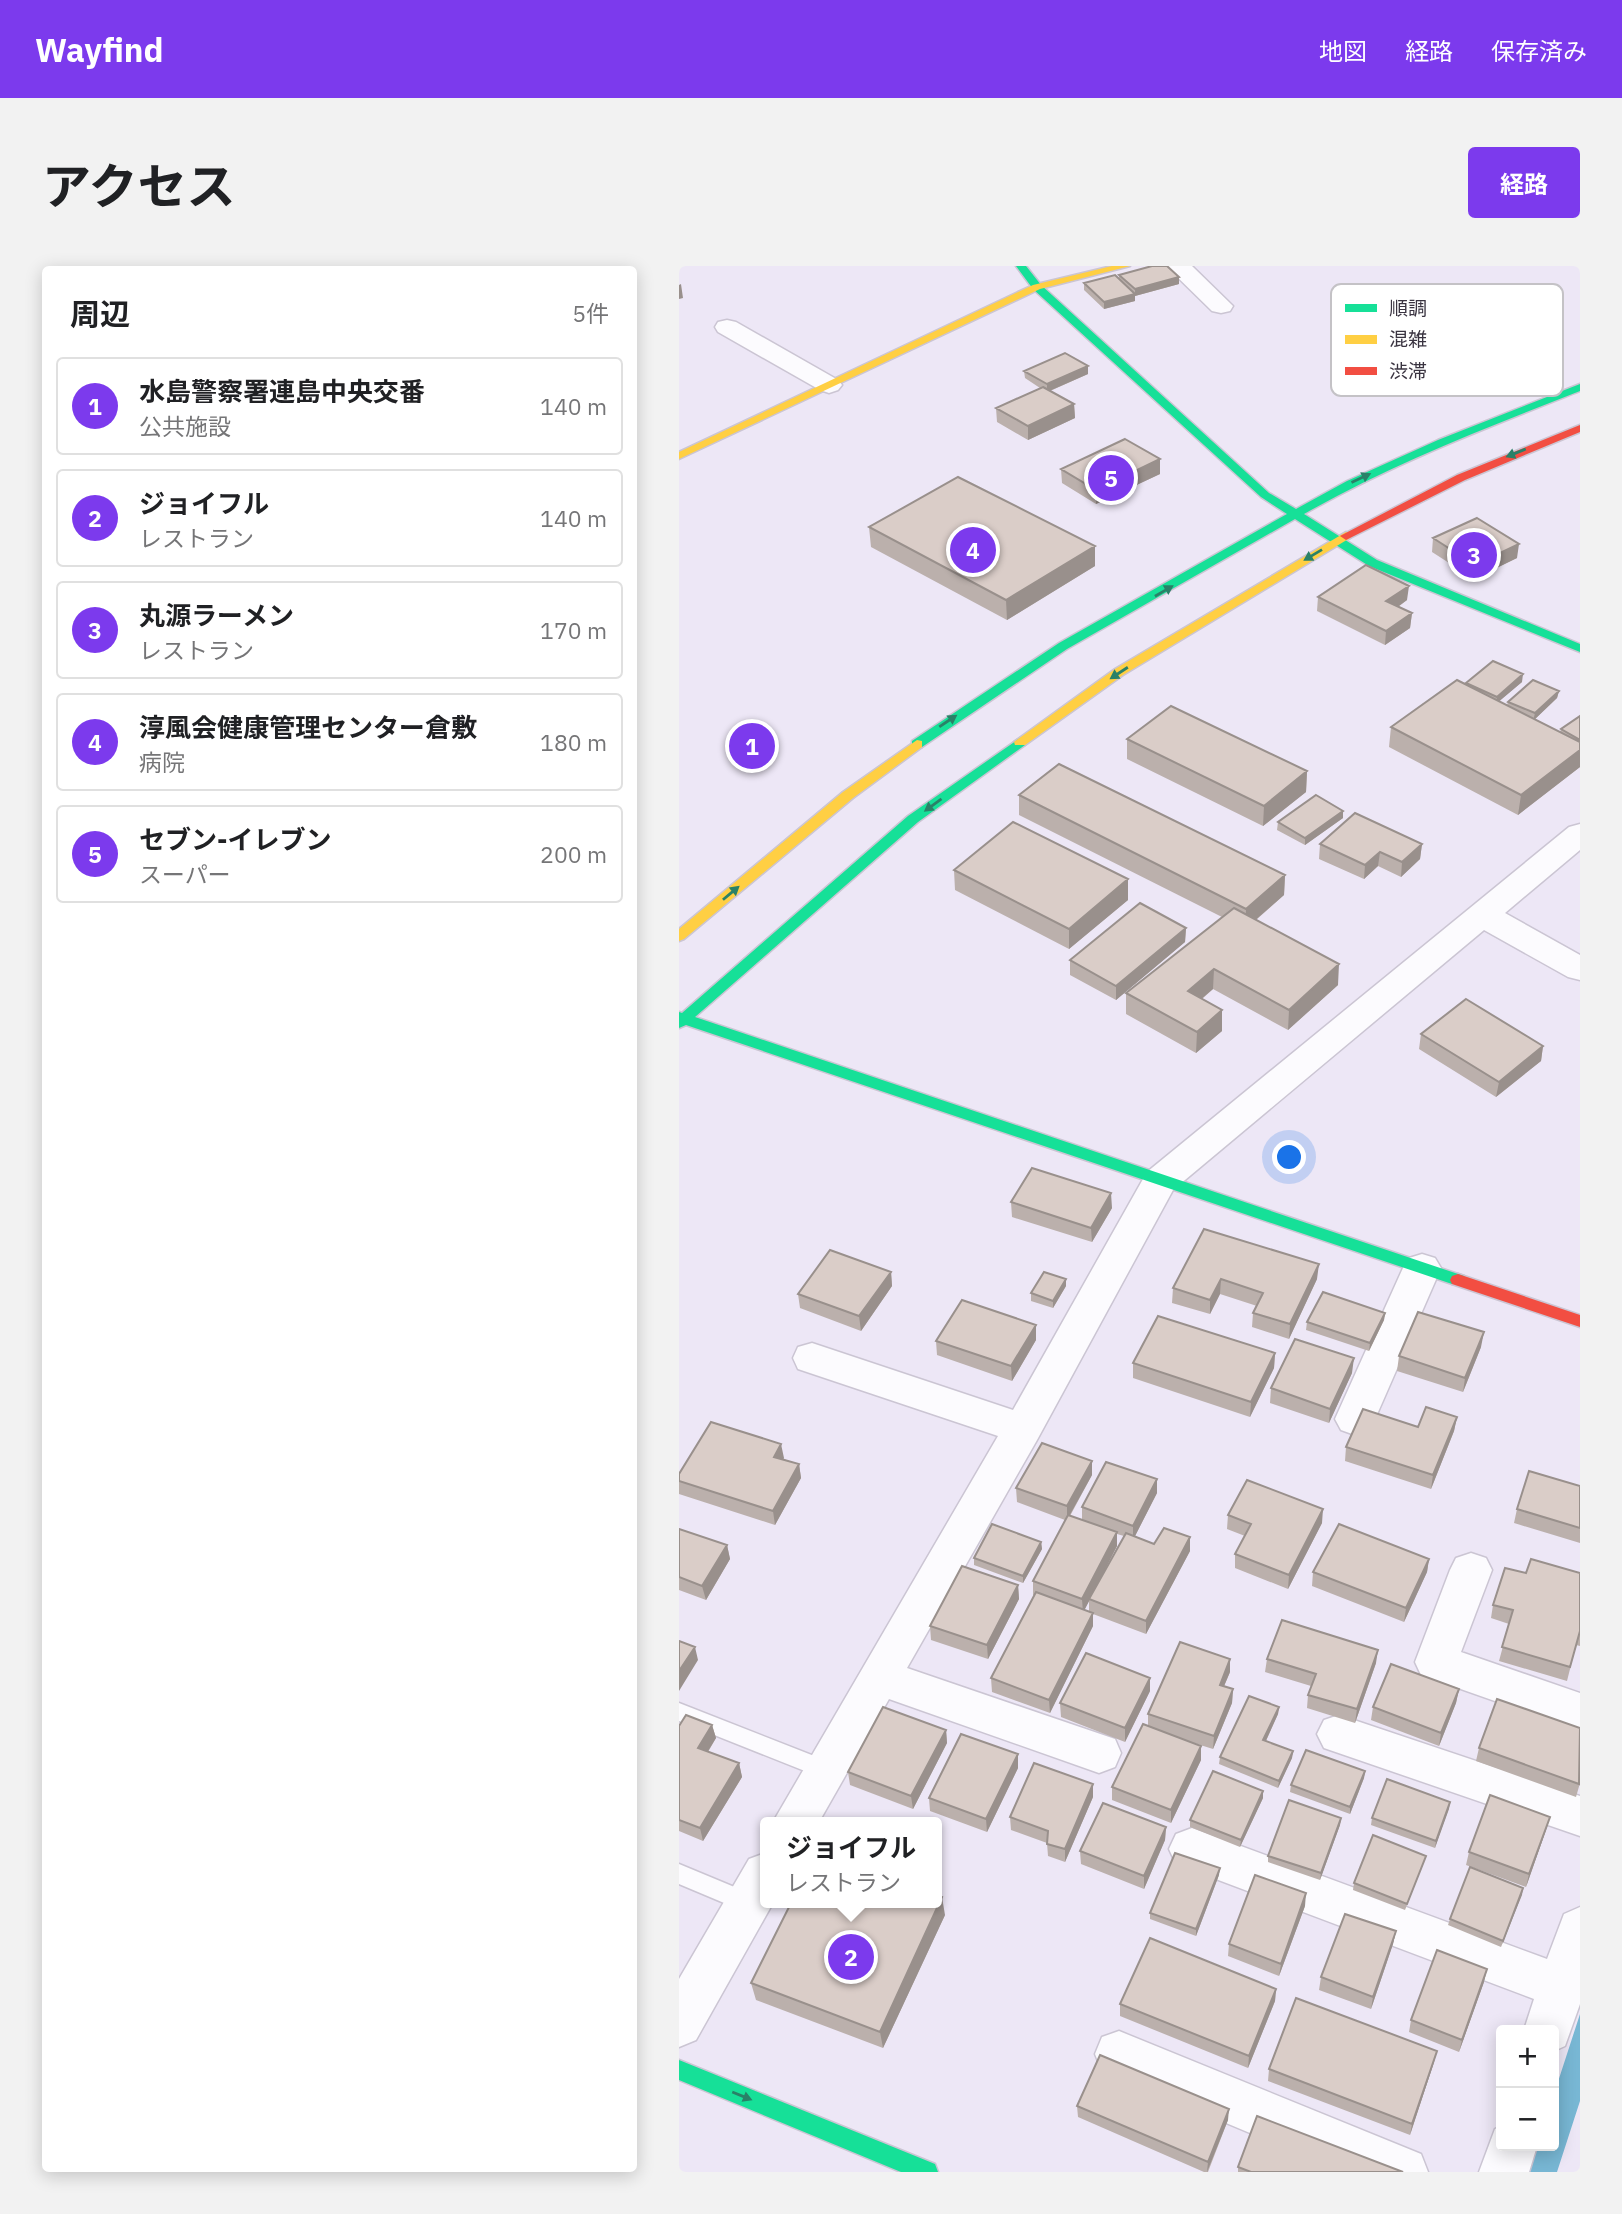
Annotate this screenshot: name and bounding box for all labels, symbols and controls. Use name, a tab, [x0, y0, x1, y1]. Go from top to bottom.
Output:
text: Wayfind	[35, 28, 164, 71]
text: 地図	[1319, 35, 1367, 67]
text: 経路	[1405, 35, 1453, 67]
text: 保存済み	[1491, 35, 1587, 67]
button: 経路	[1468, 147, 1580, 218]
text: アクセス	[42, 154, 236, 217]
legend	[1331, 284, 1563, 396]
text: 周辺	[70, 294, 130, 333]
text: 順調	[1389, 296, 1427, 320]
text: 5件	[572, 298, 609, 328]
text: 混雑	[1389, 327, 1427, 351]
text: 渋滞	[1389, 359, 1427, 383]
text: 水島警察署連島中央交番	[139, 374, 425, 408]
text: 1	[88, 391, 102, 421]
text: 140 m	[540, 391, 607, 421]
text: 公共施設	[139, 411, 231, 441]
one-way arrow	[1506, 447, 1527, 458]
pin: 5	[1088, 452, 1134, 504]
one-way arrow	[1351, 473, 1371, 484]
text: ジョイフル	[139, 486, 269, 520]
text: 2	[88, 503, 102, 533]
text: 140 m	[540, 503, 607, 533]
text: レストラン	[139, 523, 254, 553]
pin: 4	[950, 524, 996, 576]
pin: 3	[1451, 529, 1497, 581]
one-way arrow	[1304, 549, 1323, 561]
one-way arrow	[1154, 585, 1173, 597]
text: 丸源ラーメン	[139, 598, 294, 632]
text: 3	[88, 615, 102, 645]
text: 170 m	[540, 615, 607, 645]
text: レストラン	[139, 635, 254, 665]
one-way arrow	[1109, 666, 1128, 679]
text: 淳風会健康管理センター倉敷	[139, 710, 477, 744]
one-way arrow	[939, 714, 957, 728]
pin: 1	[729, 720, 775, 772]
text: 4	[88, 727, 102, 757]
text: 180 m	[540, 727, 607, 757]
text: 病院	[139, 747, 185, 777]
one-way arrow	[924, 797, 942, 811]
text: セブン-イレブン	[139, 822, 331, 856]
text: 5	[88, 839, 102, 869]
text: 200 m	[540, 839, 607, 869]
text: スーパー	[139, 859, 231, 889]
one-way arrow	[722, 885, 740, 900]
your location	[1272, 1140, 1306, 1174]
popup	[760, 1817, 942, 1908]
text: ジョイフル	[786, 1830, 916, 1864]
text: レストラン	[786, 1867, 901, 1897]
pin: 2	[828, 1931, 874, 1983]
map controls	[1496, 2025, 1559, 2151]
button: +	[1496, 2025, 1559, 2088]
button: −	[1496, 2088, 1559, 2151]
one-way arrow	[732, 2090, 752, 2102]

